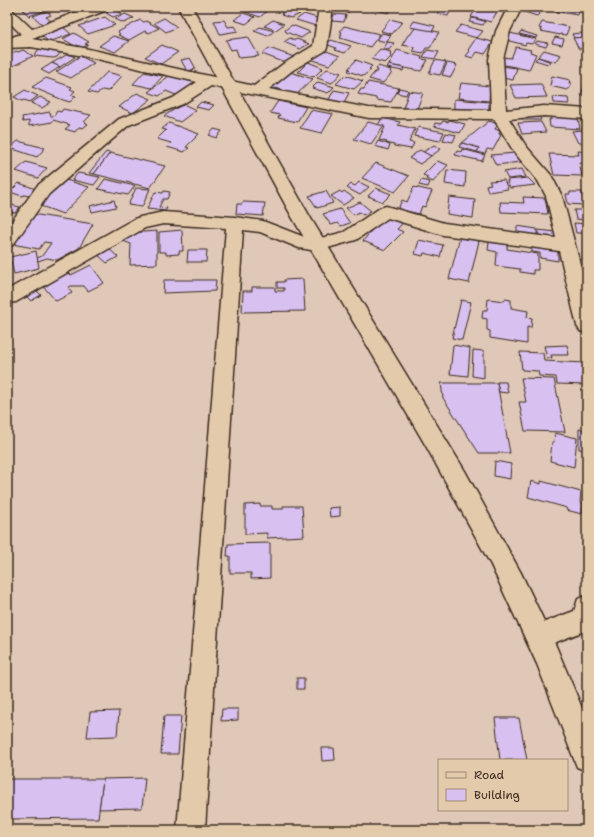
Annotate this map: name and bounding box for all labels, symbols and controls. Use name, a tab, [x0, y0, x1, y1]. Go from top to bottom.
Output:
legend	[438, 759, 568, 811]
text: Road	[474, 767, 505, 783]
text: Building	[474, 787, 520, 803]

